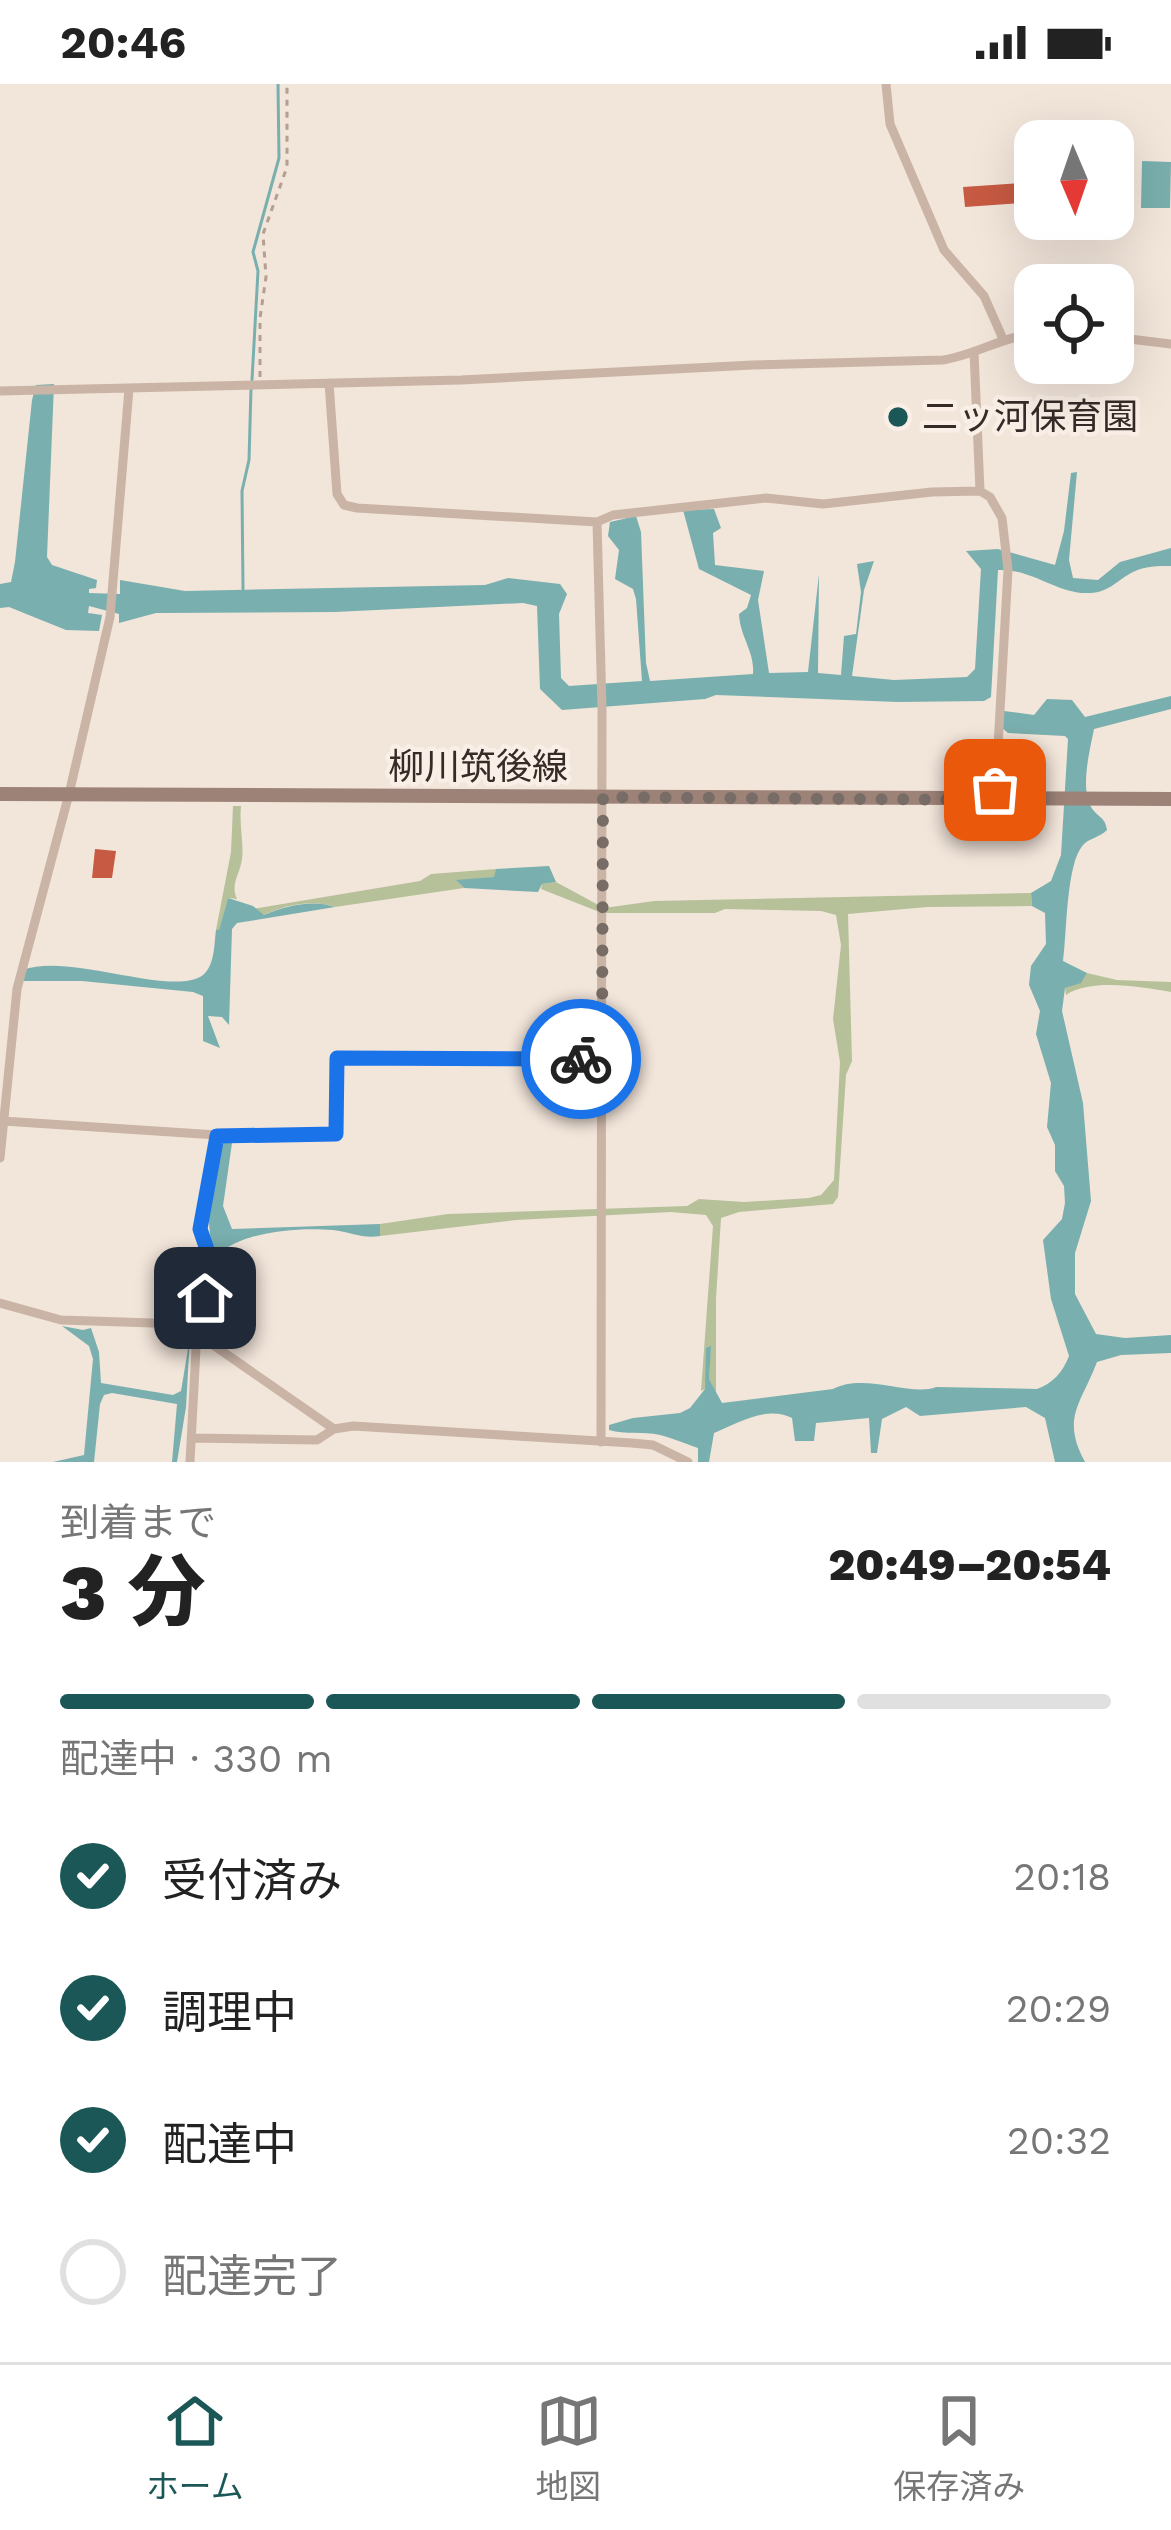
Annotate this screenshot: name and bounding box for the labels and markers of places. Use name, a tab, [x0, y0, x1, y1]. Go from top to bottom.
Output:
place label: 二ッ河保育園	[922, 396, 1138, 438]
marker: 二ッ河保育園	[885, 404, 911, 430]
pin	[944, 739, 1046, 841]
pin	[154, 1247, 256, 1349]

